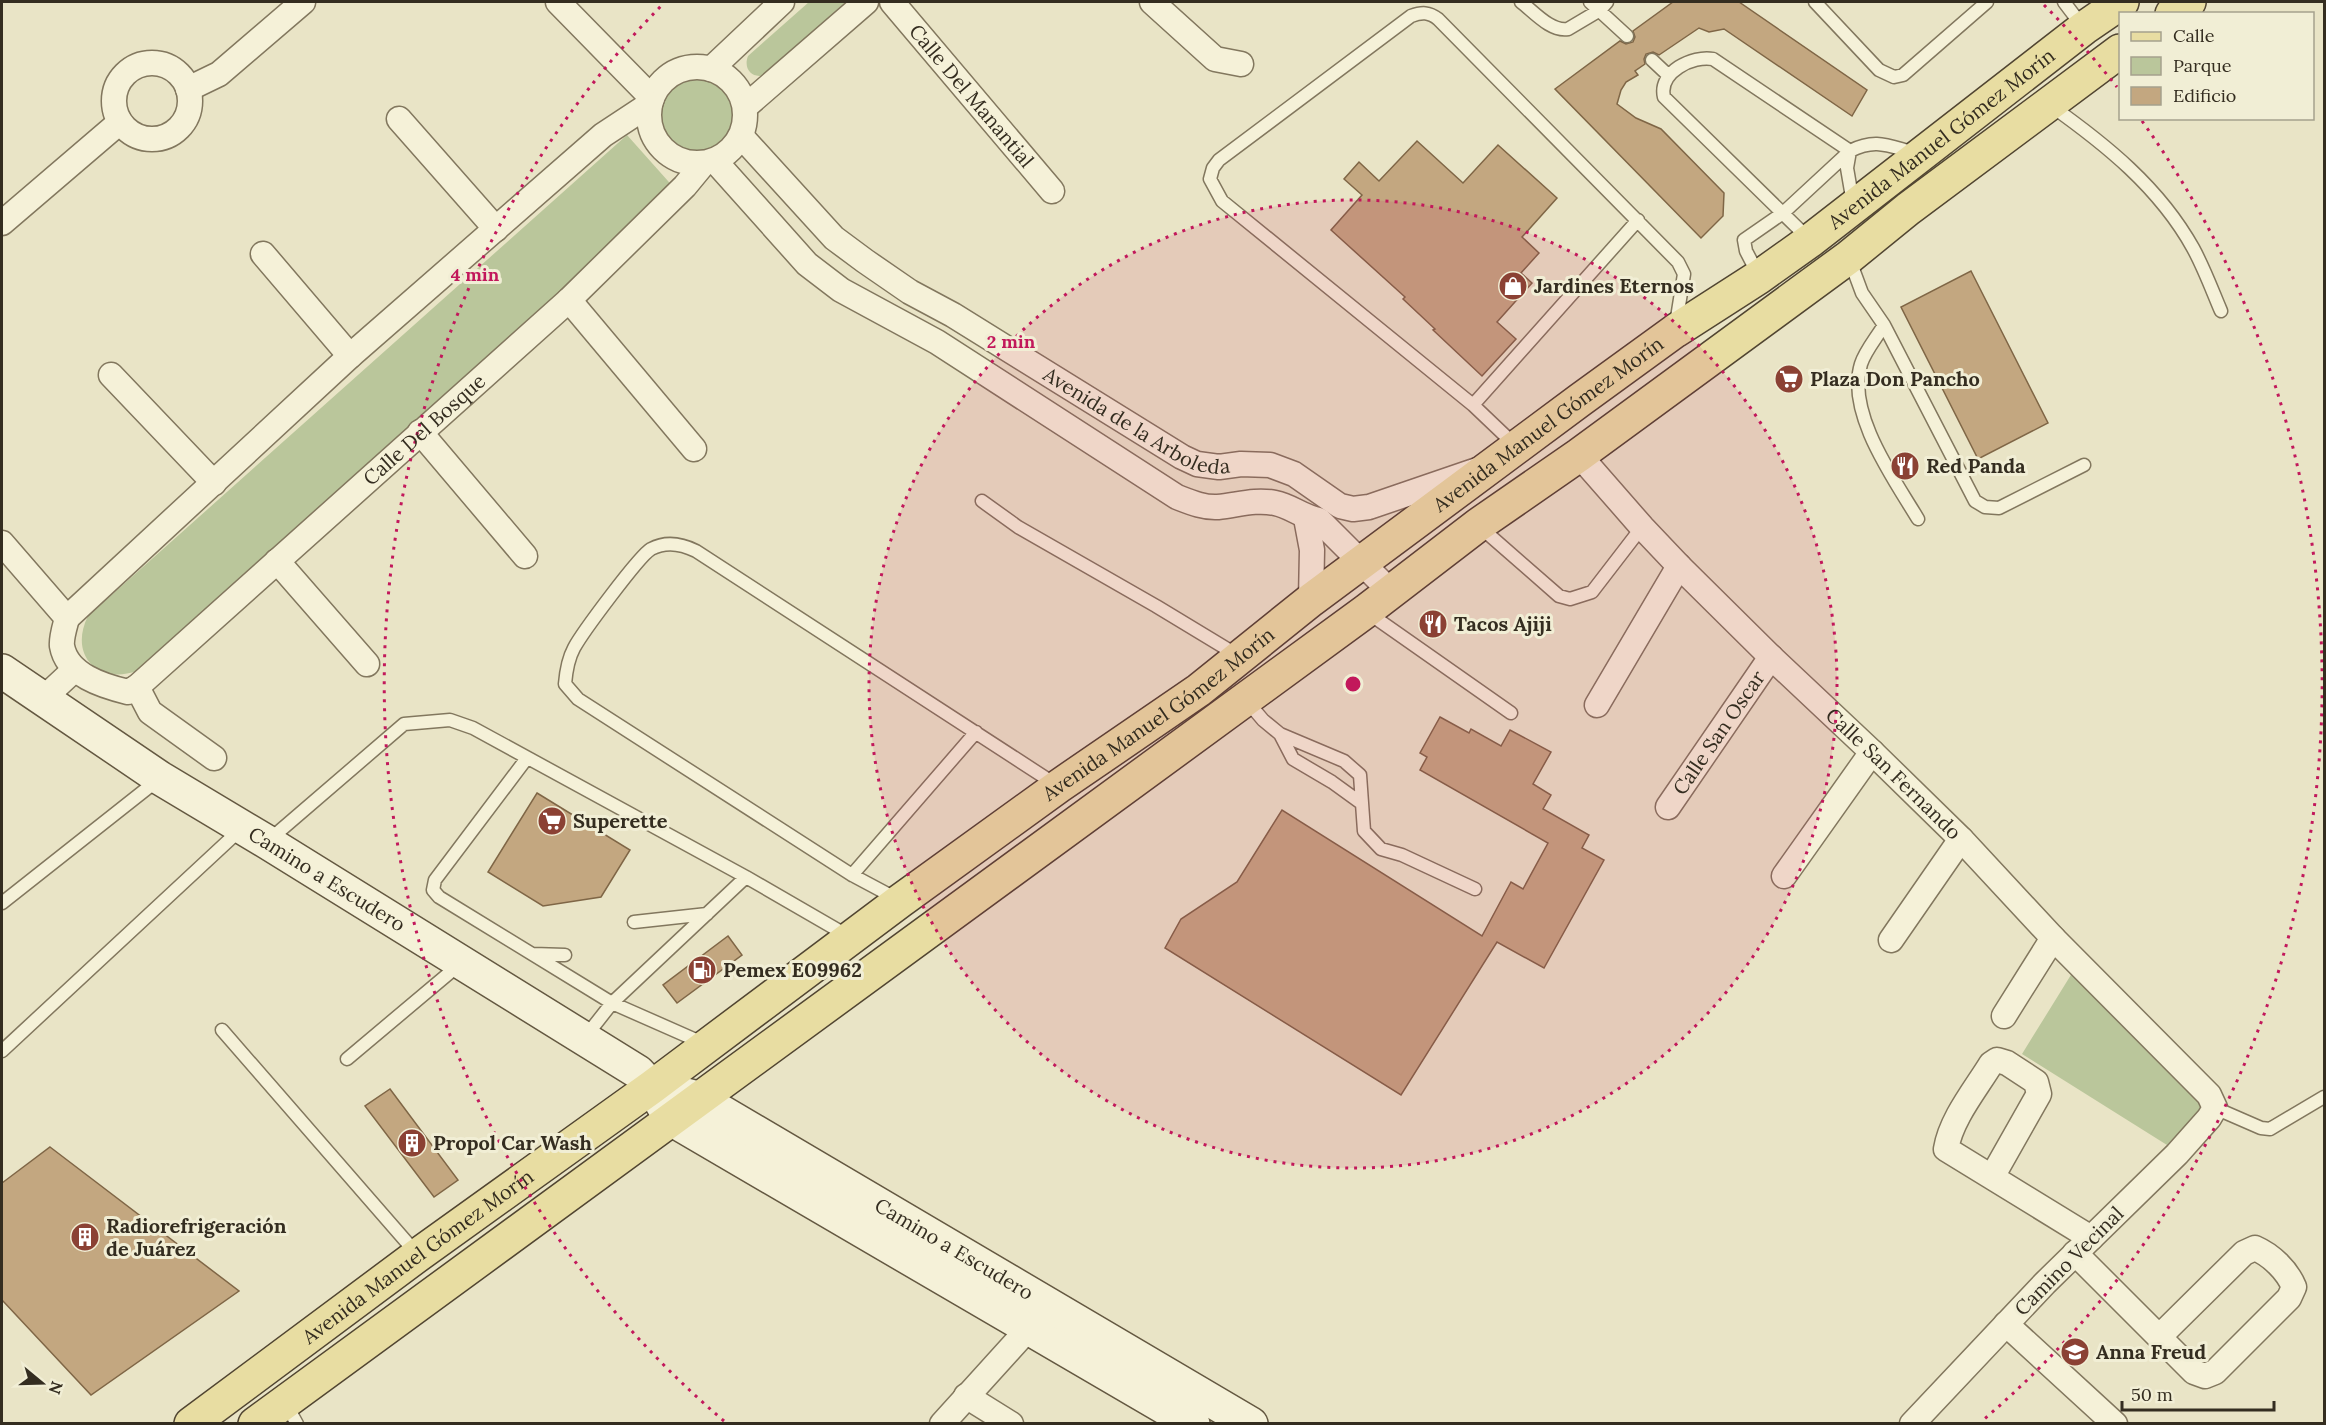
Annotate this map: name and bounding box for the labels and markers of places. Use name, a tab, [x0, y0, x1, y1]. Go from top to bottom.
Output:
shop icon: Jardines Eternos	[1497, 270, 1529, 302]
place label: Jardines Eternos	[1534, 273, 1694, 298]
supermarket icon: Plaza Don Pancho	[1773, 363, 1805, 395]
place label: Plaza Don Pancho	[1810, 366, 1980, 391]
restaurant icon: Red Panda	[1889, 450, 1921, 482]
place label: Red Panda	[1926, 453, 2026, 478]
restaurant icon: Tacos Ajiji	[1417, 608, 1449, 640]
place label: Tacos Ajiji	[1454, 611, 1552, 636]
centre of rings	[1343, 674, 1363, 694]
supermarket icon: Superette	[536, 805, 568, 837]
place label: Superette	[573, 808, 668, 833]
fuel station icon: Pemex E09962	[686, 954, 718, 986]
place label: Pemex E09962	[723, 957, 862, 982]
building icon: Propol Car Wash	[396, 1127, 428, 1159]
place label: Propol Car Wash	[433, 1130, 592, 1155]
place label: Radiorefrigeración de Juárez	[106, 1213, 287, 1261]
building icon: Radiorefrigeración de Juárez	[69, 1221, 101, 1253]
school or university icon: Anna Freud	[2059, 1336, 2091, 1368]
place label: Anna Freud	[2096, 1339, 2206, 1364]

